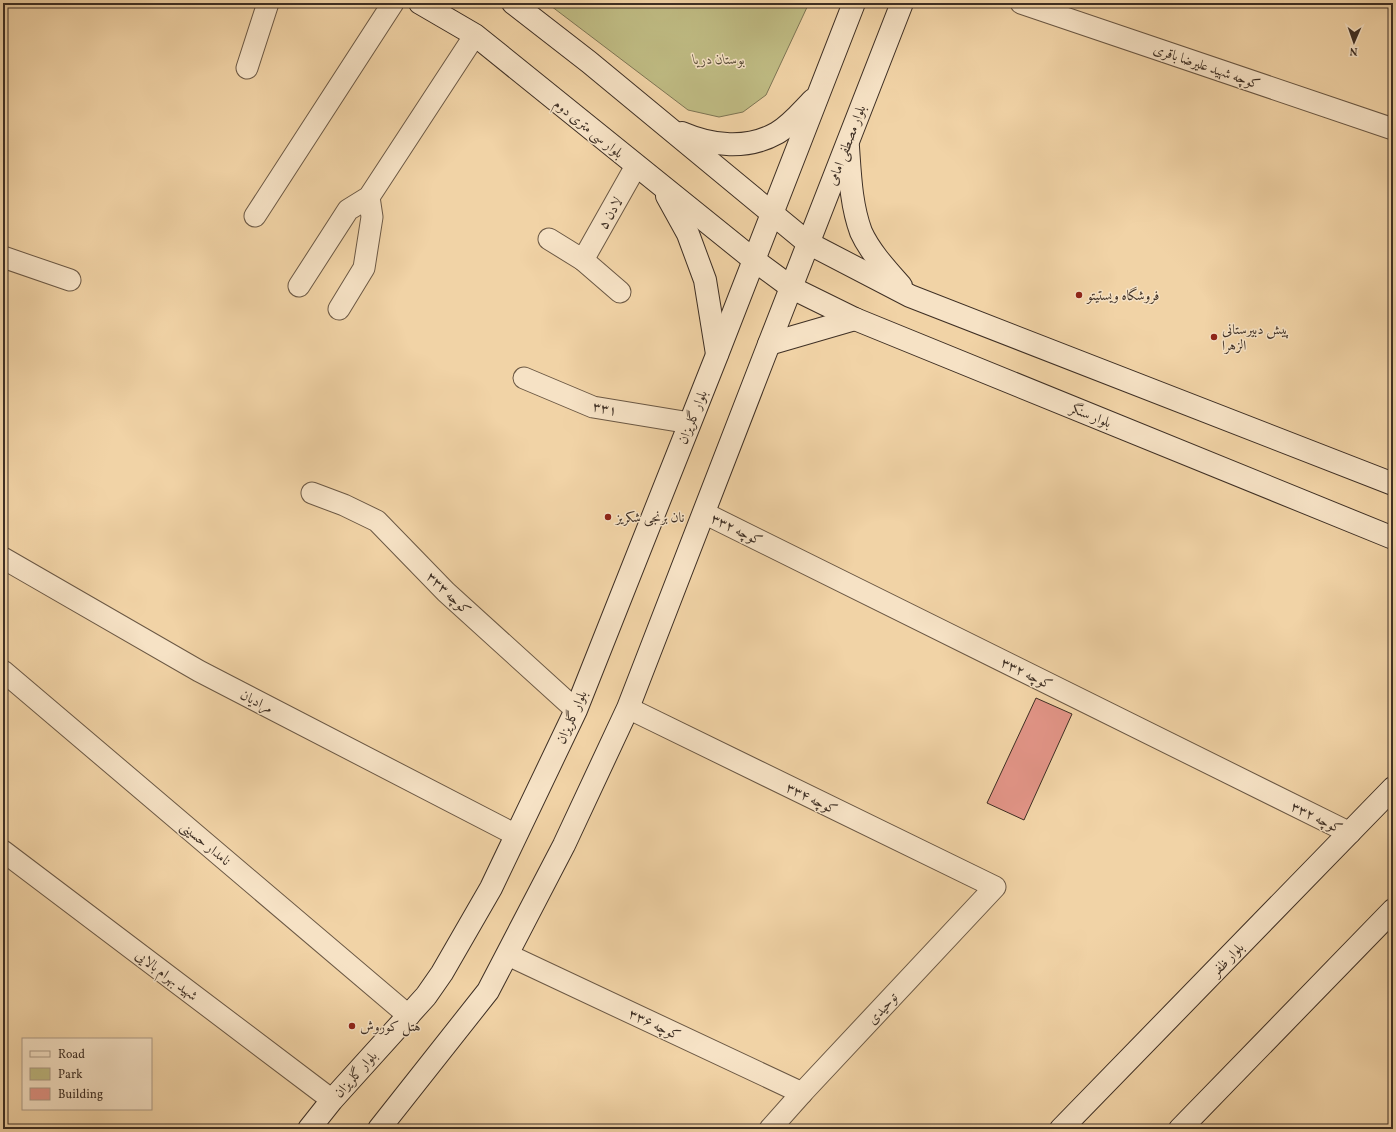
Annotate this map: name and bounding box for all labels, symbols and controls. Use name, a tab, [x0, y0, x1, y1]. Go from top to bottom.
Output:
north arrow	[1334, 22, 1374, 62]
street label: کوچه شهید علیرضا باقری	[1151, 40, 1263, 95]
text: N	[1349, 43, 1358, 58]
park label: بوستان دریا	[691, 51, 745, 70]
street label: بلوار سی متری دوم	[548, 95, 627, 165]
street label: بلوار مصطفی امامی	[823, 102, 872, 188]
street label: لادن ۵	[594, 194, 628, 233]
place label: فروشگاه ویستیتو	[1085, 286, 1159, 306]
marker: فروشگاه ویستیتو	[1074, 290, 1084, 300]
place label: پیش دبیرستانی الزهرا	[1222, 321, 1289, 356]
marker: پیش دبیرستانی الزهرا	[1209, 332, 1219, 342]
street label: بلوار گلریزان	[674, 387, 713, 447]
street label: ۳۳۱	[591, 398, 619, 421]
street label: بلوار سنگر	[1065, 399, 1114, 433]
place label: نان برنجی شکریز	[614, 509, 685, 528]
street label: کوچه ۳۳۲	[707, 510, 765, 551]
marker: نان برنجی شکریز	[603, 512, 613, 522]
street label: کوچه ۳۳۳	[421, 568, 474, 620]
street label: کوچه ۳۳۲	[997, 654, 1055, 695]
street label: مرادیان	[237, 686, 276, 719]
street label: بلوار گلریزان	[552, 688, 593, 747]
street label: کوچه ۳۳۴	[782, 779, 840, 820]
street label: کوچه ۳۳۲	[1287, 798, 1345, 839]
street label: نامدار حسینی	[176, 818, 234, 871]
street label: بلوار ظفر	[1206, 939, 1249, 983]
street label: شهید بهرام بالایی	[130, 946, 201, 1008]
street label: توحیدی	[863, 989, 903, 1029]
street label: کوچه ۳۳۶	[625, 1005, 683, 1046]
place label: هتل کوروش	[360, 1018, 421, 1037]
marker: هتل کوروش	[347, 1021, 357, 1031]
legend	[22, 1038, 152, 1110]
text: Road	[58, 1047, 85, 1063]
street label: بلوار گلریزان	[330, 1047, 382, 1102]
text: Park	[58, 1067, 83, 1083]
text: Building	[58, 1087, 103, 1103]

